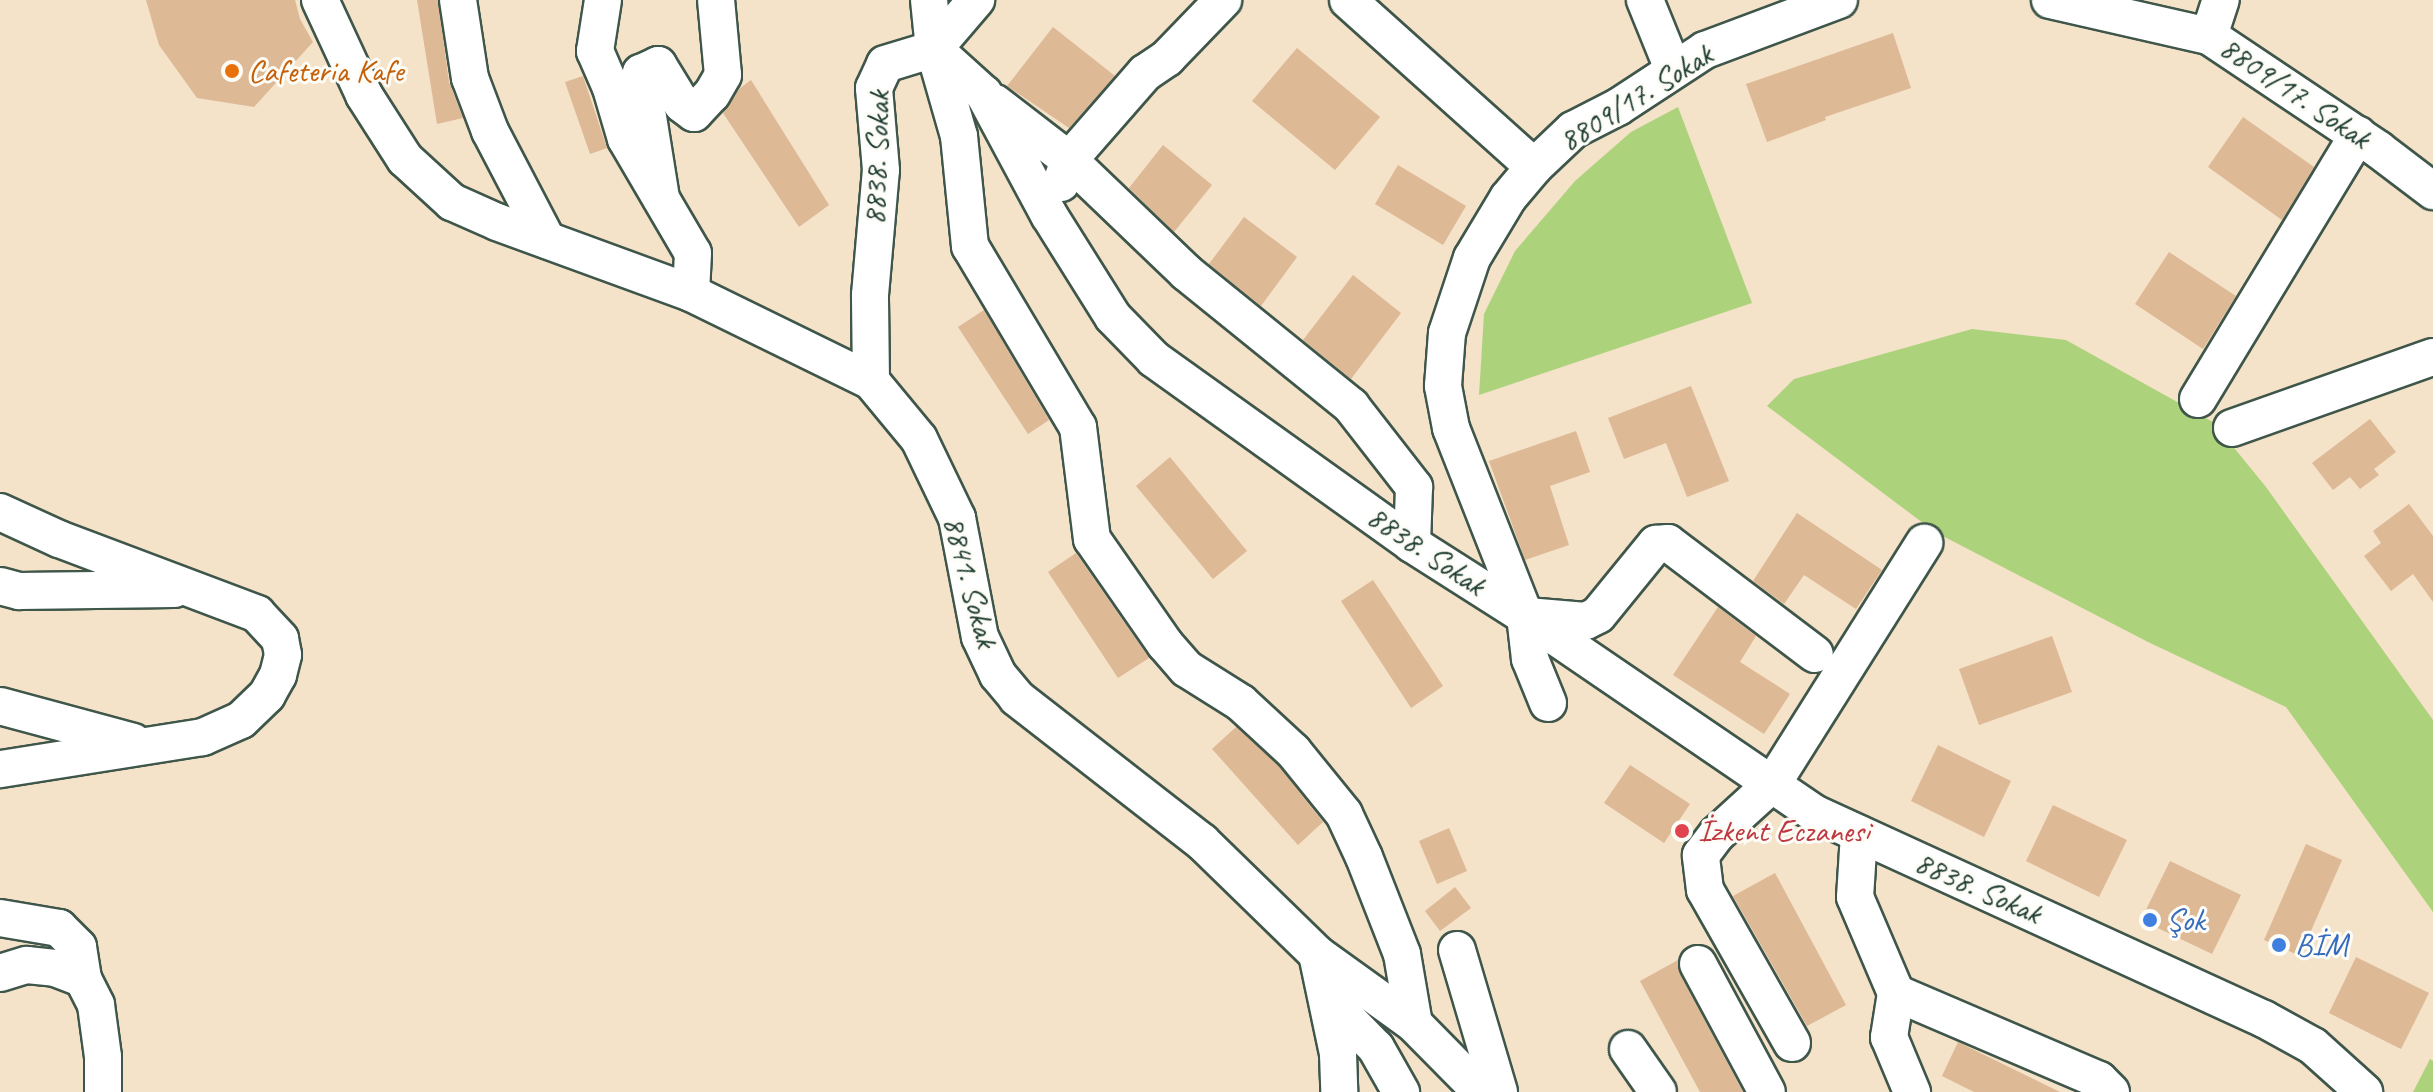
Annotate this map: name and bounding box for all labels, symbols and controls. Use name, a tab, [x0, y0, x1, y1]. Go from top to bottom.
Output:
street label: 8809/17. Sokak	[2212, 28, 2378, 158]
street label: 8809/17. Sokak	[1552, 36, 1720, 160]
place label: Cafeteria Kafe	[248, 52, 404, 90]
marker: Cafeteria Kafe	[223, 62, 241, 80]
street label: 8838. Sokak	[855, 90, 899, 226]
street label: 8838. Sokak	[1360, 498, 1492, 604]
street label: 8841. Sokak	[934, 512, 1006, 652]
place label: İzkent Eczanesi	[1698, 812, 1870, 850]
marker: İzkent Eczanesi	[1673, 822, 1691, 840]
street label: 8838. Sokak	[1909, 843, 2047, 933]
place label: Şok	[2166, 901, 2205, 939]
marker: Şok	[2141, 911, 2159, 929]
place label: BİM	[2295, 926, 2347, 964]
marker: BİM	[2270, 936, 2288, 954]

